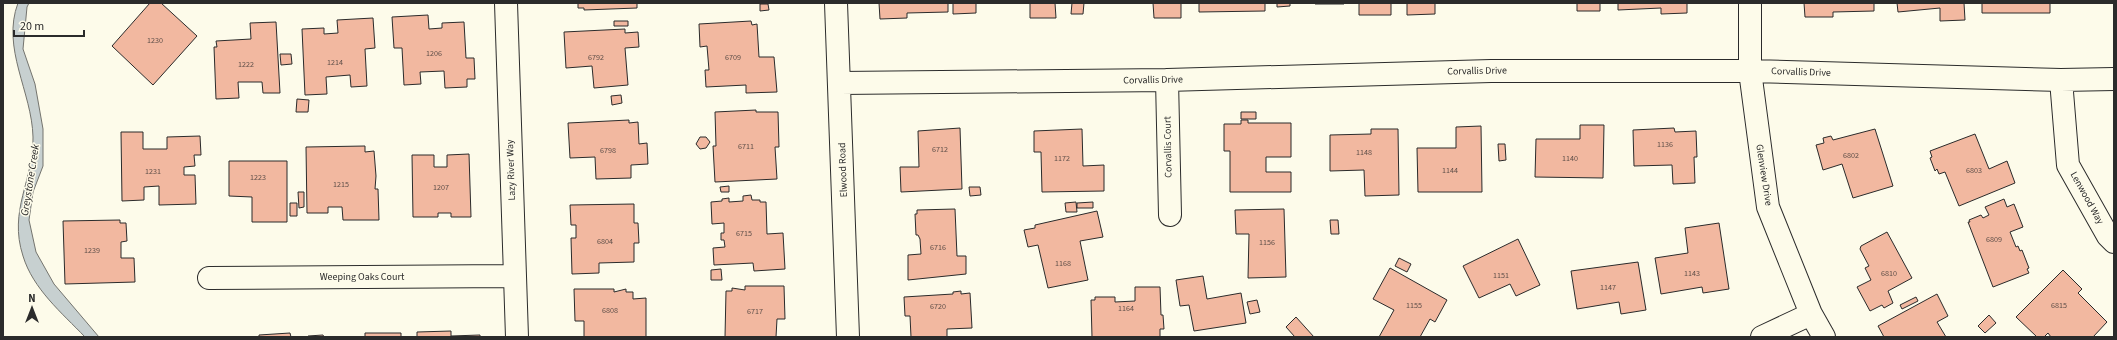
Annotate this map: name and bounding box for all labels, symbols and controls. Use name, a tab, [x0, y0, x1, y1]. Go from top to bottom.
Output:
scale bar	[14, 12, 84, 38]
text: 20 m	[20, 18, 44, 35]
house number: 1230	[147, 35, 163, 46]
house number: 1206	[426, 48, 442, 59]
house number: 6792	[588, 52, 604, 63]
house number: 6709	[725, 52, 741, 63]
house number: 1214	[327, 57, 343, 68]
house number: 1222	[238, 59, 254, 70]
street label: Corvallis Drive	[1447, 63, 1507, 79]
street label: Corvallis Drive	[1771, 64, 1831, 80]
street label: Corvallis Drive	[1123, 72, 1183, 88]
street label: Corvallis Court	[1160, 116, 1176, 178]
street label: Lazy River Way	[503, 139, 519, 201]
house number: 1136	[1657, 139, 1673, 150]
house number: 6711	[738, 141, 754, 152]
water label: Greystone Creek	[17, 142, 43, 217]
street label: Elwood Road	[835, 142, 851, 198]
street label: Glenview Drive	[1752, 143, 1776, 207]
house number: 6712	[932, 144, 948, 155]
house number: 6798	[600, 145, 616, 156]
house number: 1148	[1356, 147, 1372, 158]
house number: 6802	[1843, 150, 1859, 161]
house number: 1172	[1054, 153, 1070, 164]
house number: 1140	[1562, 153, 1578, 164]
house number: 1144	[1442, 165, 1458, 176]
house number: 6803	[1966, 165, 1982, 176]
house number: 1231	[145, 166, 161, 177]
street label: Lenwood Way	[2067, 169, 2107, 227]
house number: 1223	[250, 172, 266, 183]
house number: 1215	[333, 179, 349, 190]
house number: 1207	[433, 182, 449, 193]
house number: 6715	[736, 228, 752, 239]
house number: 6809	[1986, 234, 2002, 245]
house number: 6804	[597, 236, 613, 247]
house number: 1156	[1259, 237, 1275, 248]
house number: 6716	[930, 242, 946, 253]
house number: 1239	[84, 245, 100, 256]
house number: 1168	[1055, 258, 1071, 269]
house number: 1143	[1684, 268, 1700, 279]
house number: 6810	[1881, 268, 1897, 279]
street label: Weeping Oaks Court	[320, 270, 405, 284]
house number: 1151	[1493, 270, 1509, 281]
house number: 1147	[1600, 282, 1616, 293]
north arrow	[12, 288, 52, 328]
text: N	[28, 291, 36, 306]
house number: 1155	[1406, 300, 1422, 311]
house number: 6815	[2051, 300, 2067, 311]
house number: 6720	[930, 301, 946, 312]
house number: 1164	[1118, 303, 1134, 314]
house number: 6808	[602, 305, 618, 316]
house number: 6717	[747, 306, 763, 317]

